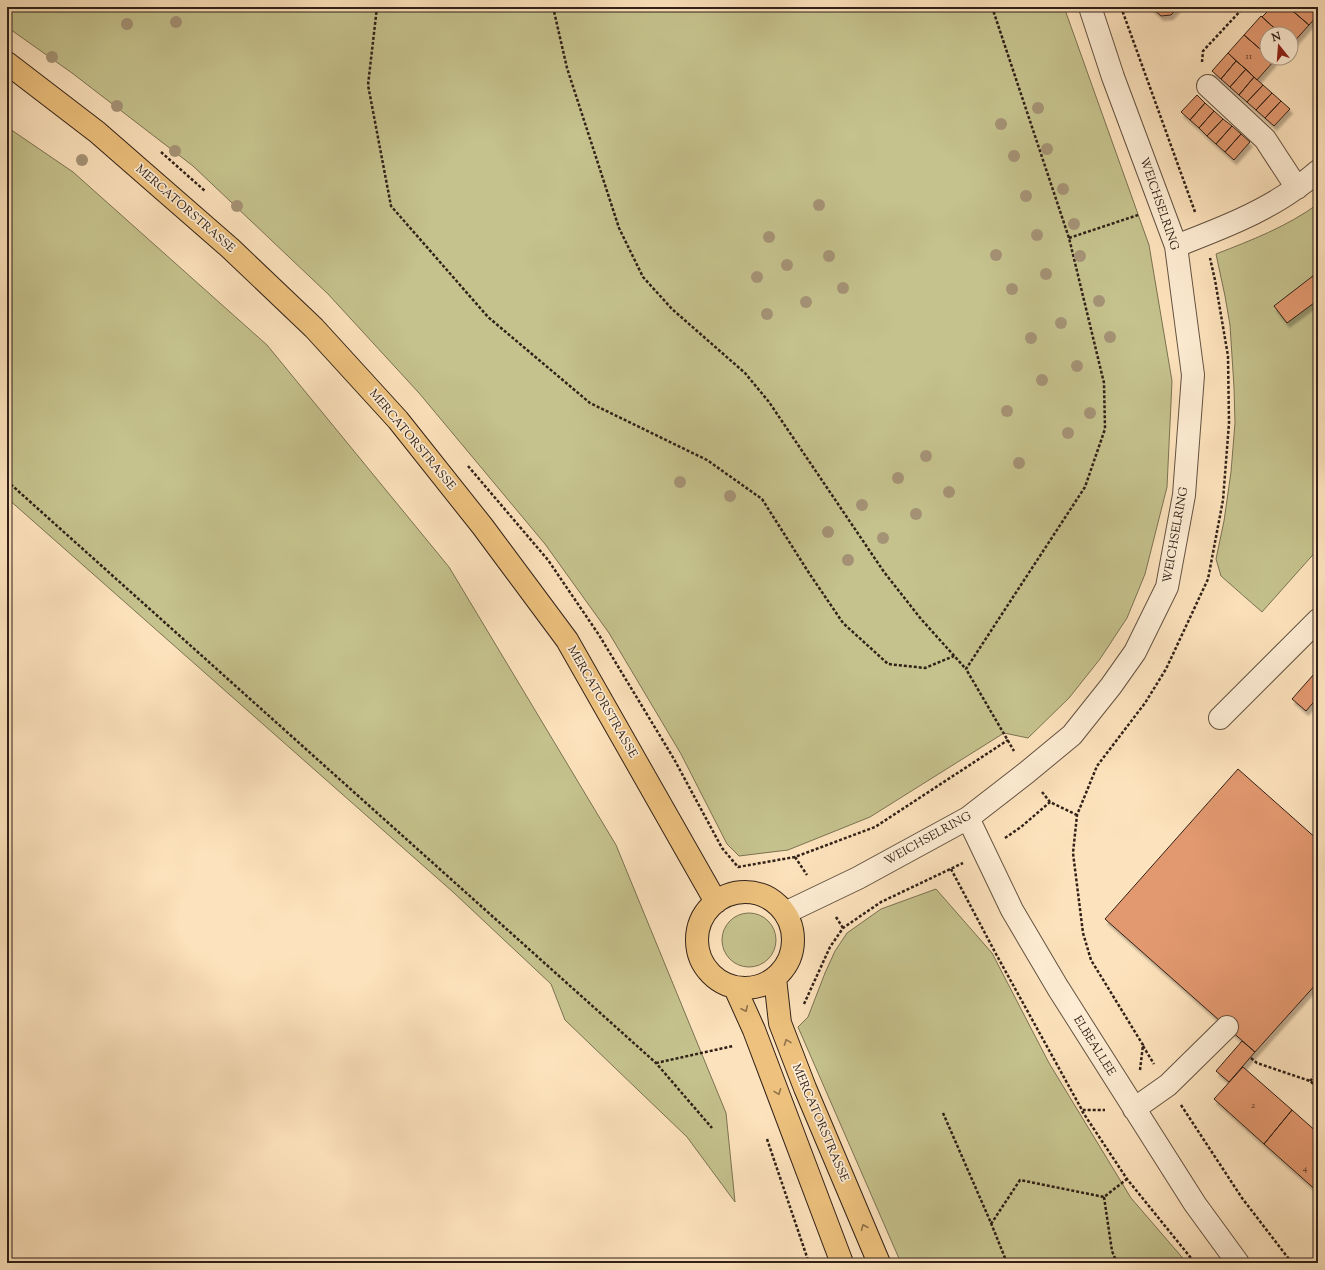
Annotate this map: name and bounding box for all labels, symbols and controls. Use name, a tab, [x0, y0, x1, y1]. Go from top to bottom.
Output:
north arrow	[1259, 26, 1299, 66]
text: N	[1269, 28, 1283, 47]
house number: 11	[1246, 49, 1253, 64]
street label: WEICHSELRING	[1135, 155, 1183, 253]
street label: MERCATORSTRASSE	[131, 161, 239, 258]
street label: MERCATORSTRASSE	[364, 386, 460, 495]
street label: WEICHSELRING	[1159, 485, 1193, 584]
street label: MERCATORSTRASSE	[562, 643, 642, 762]
street label: WEICHSELRING	[881, 807, 975, 870]
one-way arrow	[740, 1004, 748, 1012]
street label: ELBEALLEE	[1068, 1012, 1120, 1080]
one-way arrow	[784, 1039, 792, 1046]
street label: MERCATORSTRASSE	[787, 1061, 853, 1186]
one-way arrow	[774, 1089, 782, 1096]
house number: 2	[1251, 1098, 1256, 1113]
house number: 4	[1302, 1161, 1308, 1176]
one-way arrow	[860, 1224, 868, 1231]

